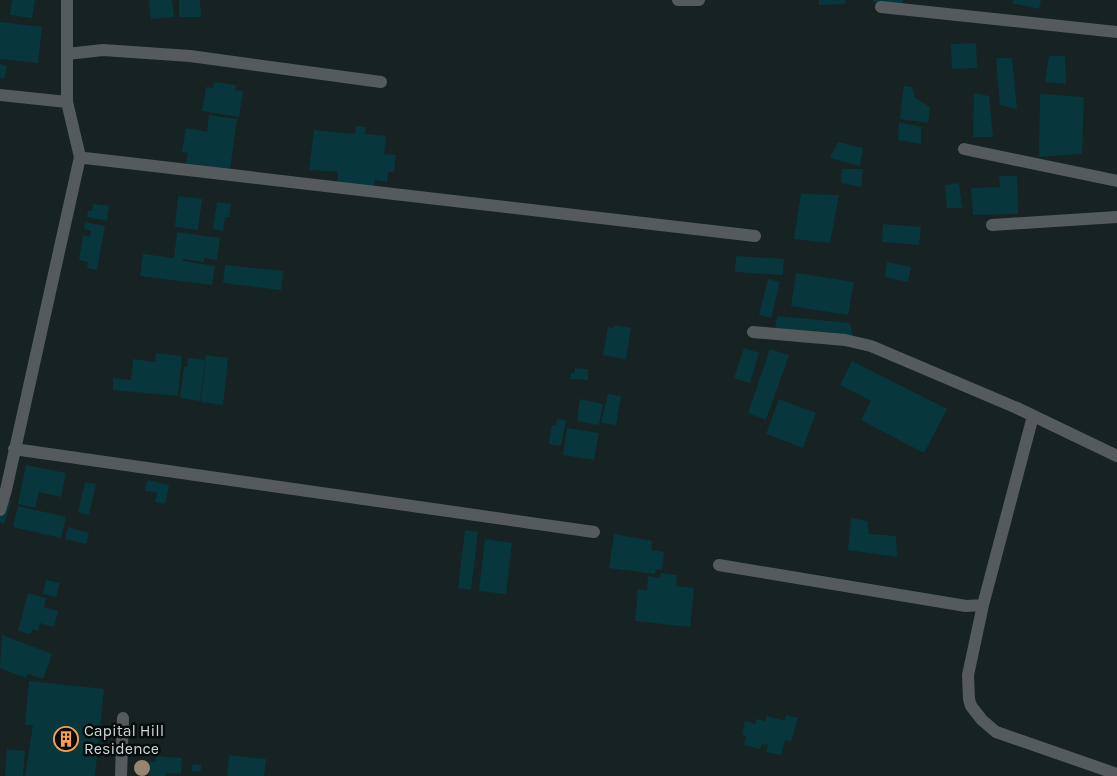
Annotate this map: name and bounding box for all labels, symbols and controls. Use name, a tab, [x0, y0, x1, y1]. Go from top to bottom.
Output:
place label: Capital Hill Residence	[84, 721, 164, 758]
building icon: Capital Hill Residence	[53, 726, 79, 752]

